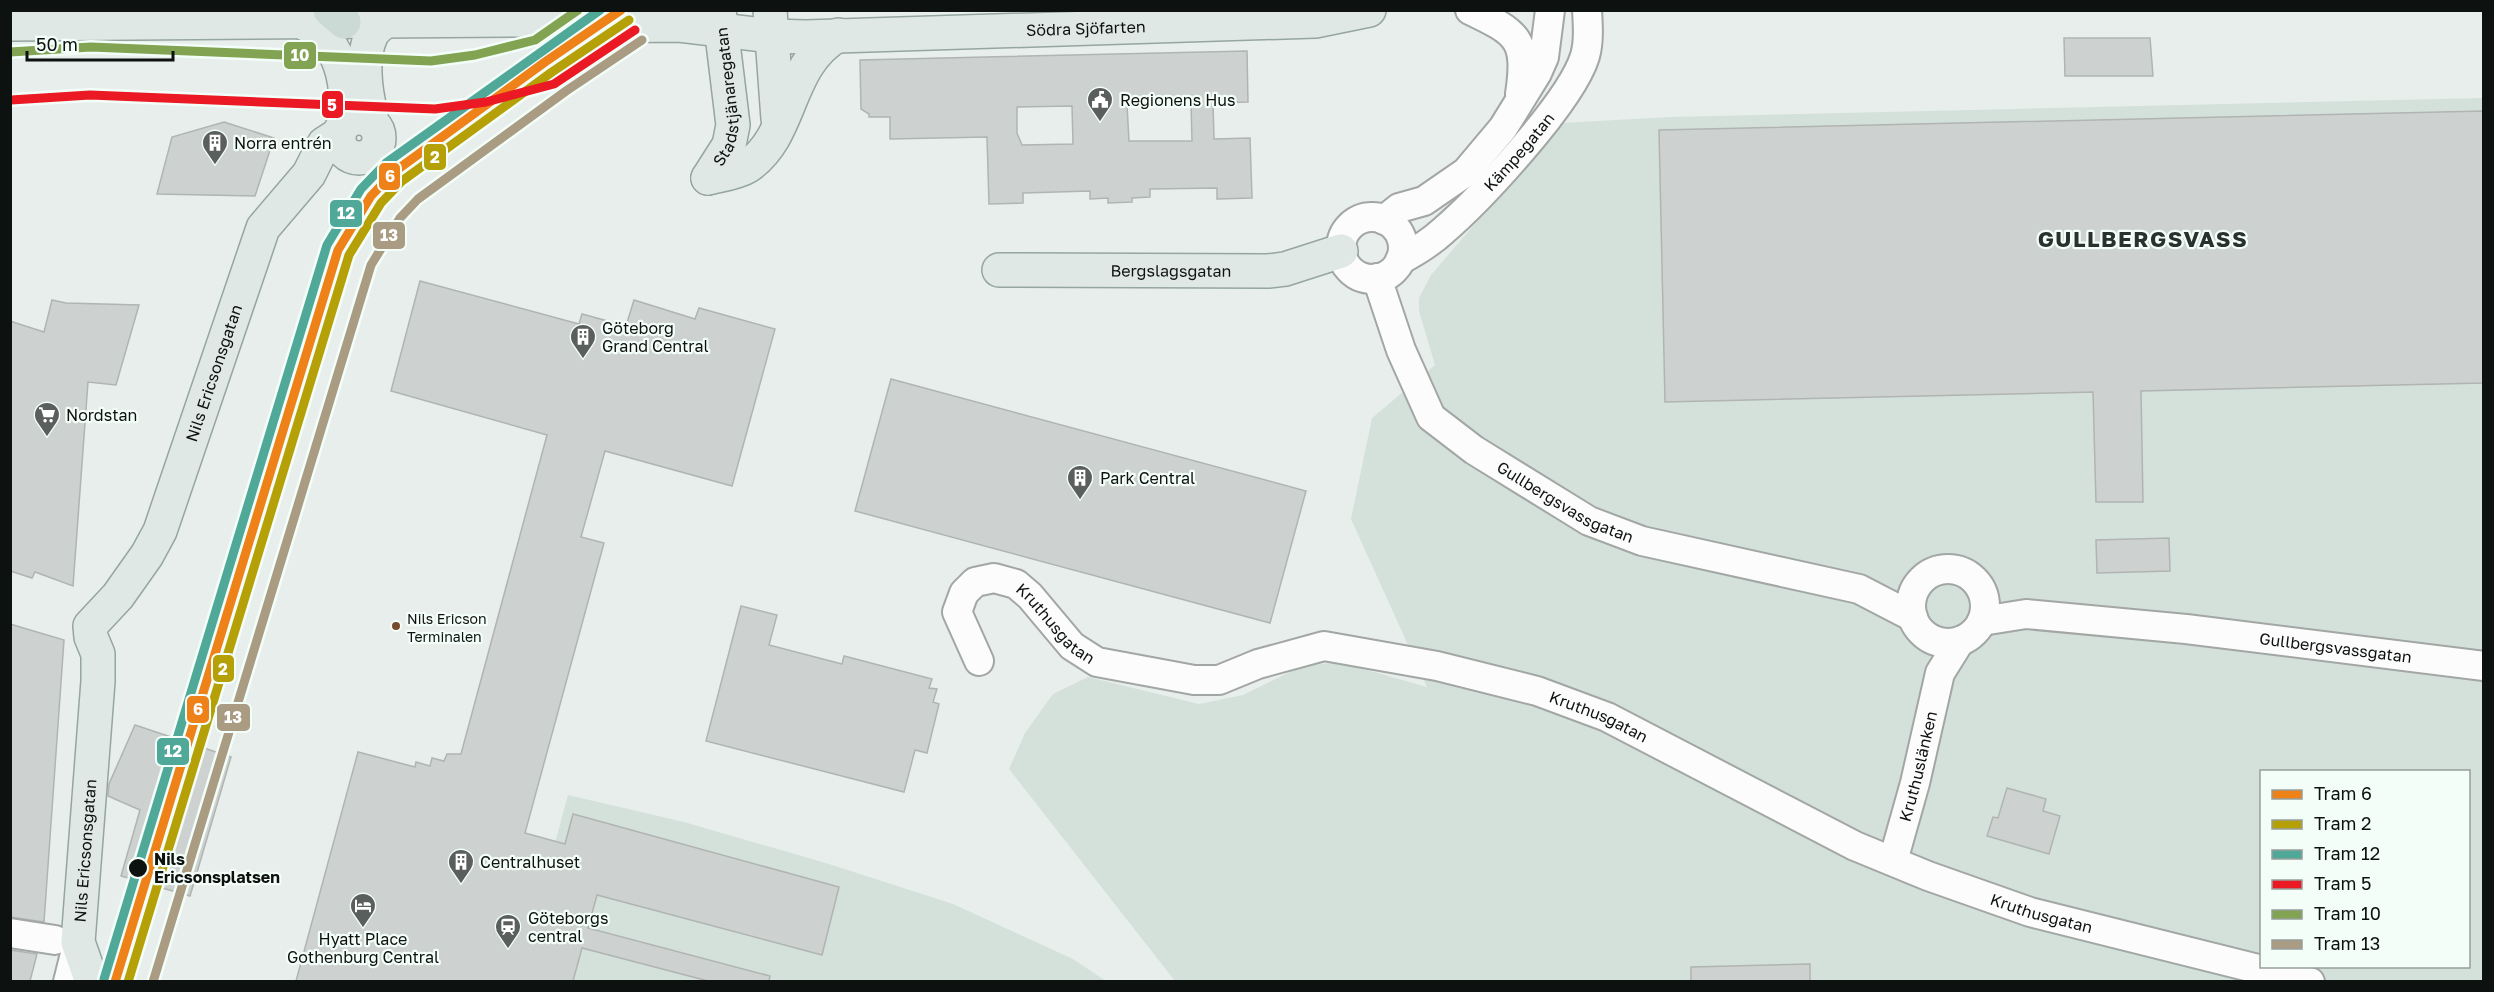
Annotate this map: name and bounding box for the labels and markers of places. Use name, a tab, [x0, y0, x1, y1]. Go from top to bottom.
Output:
public building icon: Regionens Hus	[1085, 85, 1115, 123]
place label: Regionens Hus	[1120, 90, 1236, 110]
building icon: Norra entrén	[200, 128, 230, 166]
place label: Norra entrén	[234, 133, 332, 153]
place label: Göteborg Grand Central	[602, 318, 709, 356]
building icon: Göteborg Grand Central	[568, 322, 598, 360]
supermarket icon: Nordstan	[32, 400, 62, 438]
place label: Nordstan	[66, 405, 137, 425]
building icon: Park Central	[1065, 463, 1095, 501]
place label: Park Central	[1100, 468, 1195, 488]
place label: Nils Ericson Terminalen	[407, 610, 487, 645]
marker: Nils Ericson Terminalen	[390, 620, 402, 632]
building icon: Centralhuset	[446, 847, 476, 885]
place label: Nils Ericsonsplatsen	[154, 849, 280, 887]
place label: Centralhuset	[480, 852, 580, 872]
marker: Nils Ericsonsplatsen	[127, 857, 149, 879]
hotel icon: Hyatt Place Gothenburg Central	[348, 891, 378, 929]
place label: Göteborgs central	[528, 908, 608, 946]
station icon: Göteborgs central	[493, 912, 523, 950]
place label: Hyatt Place Gothenburg Central	[287, 929, 439, 967]

